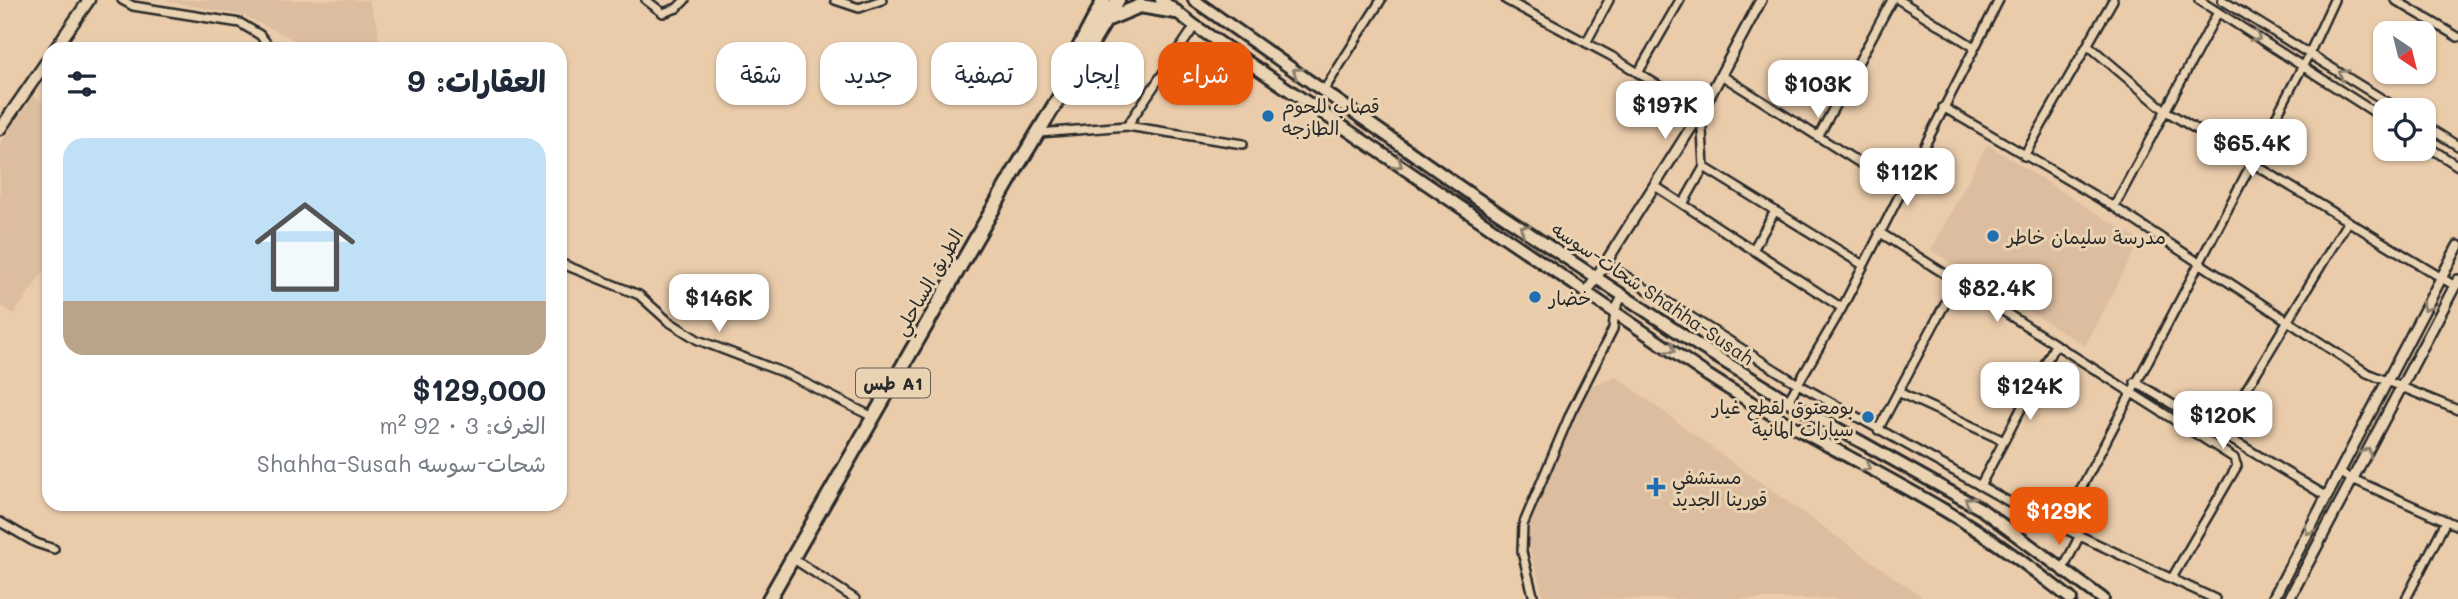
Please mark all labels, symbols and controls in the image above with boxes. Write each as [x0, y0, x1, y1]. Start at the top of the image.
north arrow [2373, 21, 2436, 84]
map controls [2373, 21, 2436, 161]
one-way arrow [2248, 29, 2261, 42]
chip: شقة [716, 42, 806, 105]
chip: جديد [820, 42, 917, 105]
chip: تصفية [931, 42, 1037, 105]
chip: إيجار [1051, 42, 1144, 105]
chip: شراء [1158, 42, 1253, 105]
text: العقارات: 9 [407, 60, 546, 100]
pin: $103K [1769, 60, 1867, 120]
icon: filters [63, 65, 101, 103]
one-way arrow [1292, 68, 1305, 80]
text: $103K [1784, 68, 1852, 98]
one-way arrow [2337, 69, 2350, 82]
pin: $197K [1616, 82, 1714, 141]
text: $197K [1632, 89, 1698, 119]
place label: قصاب للحوم الطازجه [1282, 93, 1380, 140]
button: locate [2373, 98, 2436, 161]
marker: قصاب للحوم الطازجه [1260, 108, 1276, 124]
pin: $65.4K [2195, 120, 2309, 179]
text: $65.4K [2213, 127, 2291, 157]
pin: $112K [1858, 148, 1956, 208]
one-way arrow [1391, 156, 1404, 169]
text: $112K [1876, 156, 1938, 186]
icon: home [242, 184, 368, 310]
street label: شحات-سوسه Shahha-Susah [1547, 216, 1759, 370]
street label: الطريق الساحلي [887, 224, 973, 342]
one-way arrow [1519, 224, 1532, 237]
place label: مدرسة سليمان خاطر [2005, 224, 2166, 249]
marker: مدرسة سليمان خاطر [1985, 228, 2001, 244]
pin: $82.4K [1940, 264, 2054, 324]
text: $82.4K [1958, 272, 2036, 302]
pin: $146K [670, 274, 768, 334]
text: $146K [685, 282, 753, 312]
place label: خضار [1547, 285, 1591, 310]
marker: خضار [1527, 289, 1543, 305]
one-way arrow [2421, 299, 2435, 312]
one-way arrow [1663, 341, 1676, 353]
pin: $124K [1981, 362, 2079, 422]
road number: طس A1 [856, 368, 930, 398]
text: $129,000 [412, 369, 546, 409]
text: $124K [1997, 370, 2063, 400]
pin: $120K [2174, 392, 2272, 451]
place label: بومعتوق لقطع غيار سيارات المانية [1710, 394, 1854, 441]
text: $120K [2189, 399, 2257, 429]
marker: بومعتوق لقطع غيار سيارات المانية [1860, 409, 1876, 425]
text: الغرف: 3 · 92 m² [379, 410, 546, 440]
one-way arrow [2359, 447, 2372, 459]
text: شحات-سوسه Shahha-Susah [257, 448, 546, 478]
one-way arrow [1858, 459, 1871, 472]
place label: مستشفي قورينا الجديد [1672, 464, 1767, 511]
marker: مستشفي قورينا الجديد [1646, 477, 1666, 497]
pin: $129K [2010, 488, 2108, 547]
text: $129K [2026, 495, 2092, 525]
one-way arrow [1963, 496, 1976, 509]
one-way arrow [2304, 522, 2317, 535]

